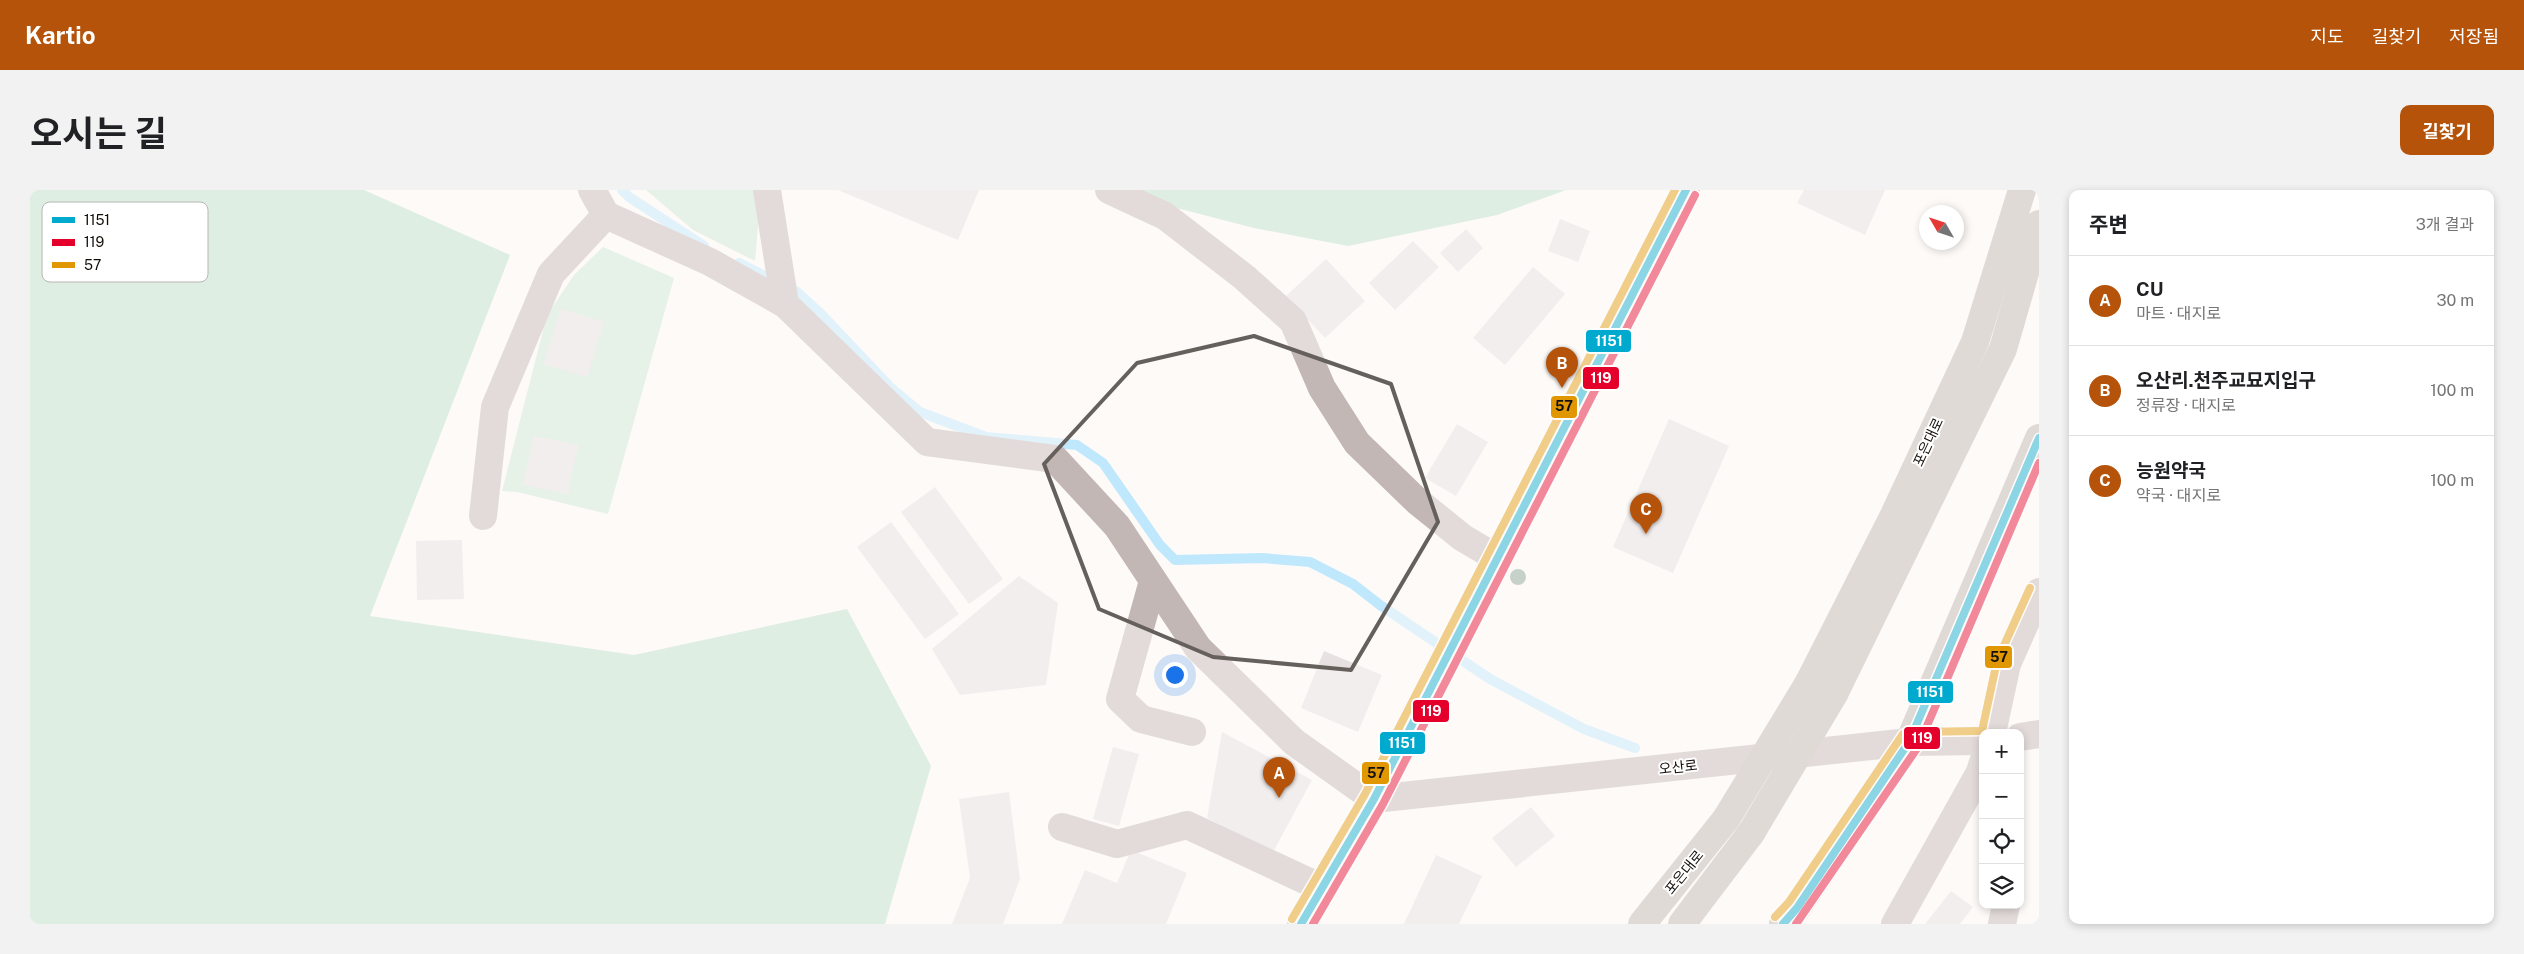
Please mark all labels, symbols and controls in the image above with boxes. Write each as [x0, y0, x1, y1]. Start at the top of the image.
text: Kartio [25, 21, 96, 49]
text: 지도 [2311, 26, 2344, 47]
text: 길찾기 [2372, 26, 2421, 47]
text: 저장됨 [2449, 26, 2499, 47]
button: 길찾기 [2400, 105, 2494, 155]
text: 오시는 길 [30, 113, 167, 154]
legend [42, 202, 208, 282]
north arrow [1919, 205, 1964, 250]
text: 1151 [84, 212, 110, 228]
text: 주변 [2089, 212, 2128, 237]
text: 3개 결과 [2416, 215, 2474, 234]
text: 119 [84, 234, 104, 250]
text: 57 [84, 257, 101, 273]
text: CU [2136, 278, 2163, 300]
text: A [2099, 291, 2111, 310]
text: 30 m [2437, 291, 2474, 310]
text: 마트 · 대지로 [2136, 304, 2221, 323]
line badge: 1151 [1585, 329, 1632, 353]
text: 1151 [1595, 333, 1623, 349]
pin: B [1546, 347, 1578, 388]
line badge: 119 [1582, 366, 1620, 390]
text: 오산리.천주교묘지입구 [2136, 369, 2316, 391]
text: 119 [1590, 370, 1612, 386]
text: B [2100, 381, 2110, 400]
text: 100 m [2430, 381, 2474, 400]
line badge: 57 [1550, 395, 1578, 419]
text: 정류장 · 대지로 [2136, 396, 2236, 415]
text: 57 [1555, 398, 1573, 414]
street label: 포은대로 [1910, 415, 1946, 469]
text: 능원약국 [2136, 459, 2206, 481]
text: C [2099, 471, 2111, 490]
text: 100 m [2430, 471, 2474, 490]
text: 약국 · 대지로 [2136, 486, 2221, 505]
pin: C [1630, 493, 1662, 534]
line badge: 57 [1984, 645, 2013, 669]
text: 57 [1990, 649, 2008, 665]
your location [1162, 662, 1188, 688]
line badge: 1151 [1907, 680, 1954, 704]
text: 1151 [1916, 684, 1944, 700]
line badge: 119 [1412, 699, 1450, 723]
text: 119 [1420, 703, 1442, 719]
line badge: 119 [1903, 726, 1941, 750]
map controls [1979, 729, 2024, 909]
button: + [1979, 729, 2024, 774]
text: 119 [1911, 730, 1933, 746]
line badge: 1151 [1379, 731, 1426, 755]
text: 1151 [1388, 735, 1416, 751]
pin: A [1263, 757, 1295, 798]
street label: 오산로 [1658, 757, 1698, 777]
line badge: 57 [1361, 761, 1390, 785]
text: 57 [1367, 765, 1385, 781]
button: − [1979, 774, 2024, 819]
button: locate [1979, 819, 2024, 864]
street label: 포은대로 [1662, 847, 1707, 897]
button: layers [1979, 864, 2024, 909]

